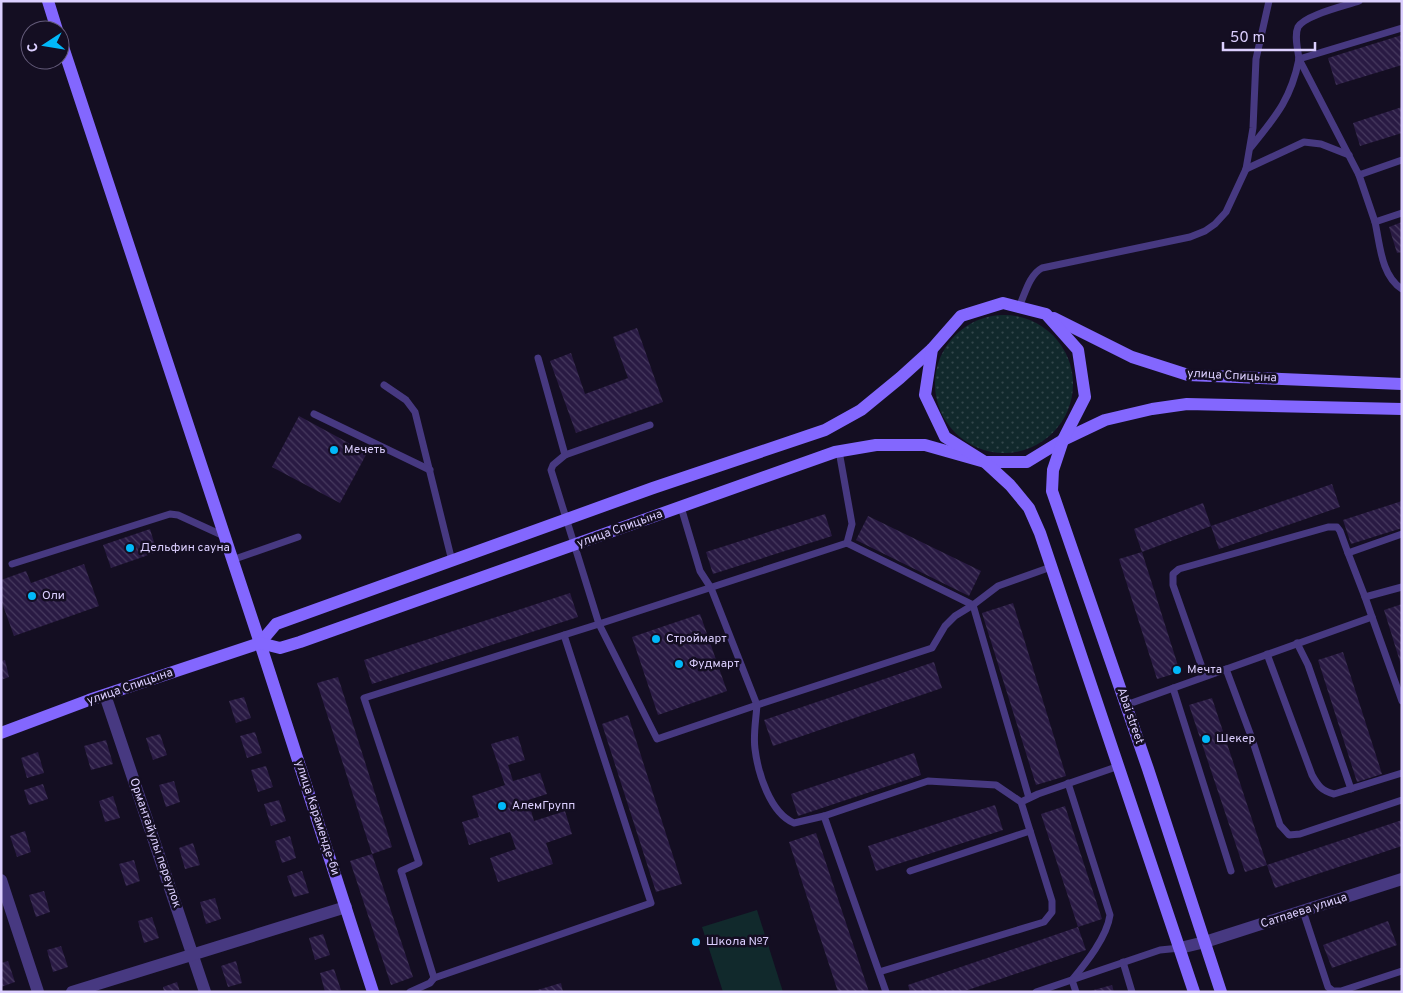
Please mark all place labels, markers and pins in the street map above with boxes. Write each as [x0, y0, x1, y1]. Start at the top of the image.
place label: Мечеть [344, 442, 386, 458]
marker: Мечеть [328, 444, 340, 456]
place label: Дельфин сауна [140, 540, 230, 556]
marker: Дельфин сауна [124, 542, 136, 554]
place label: Оли [42, 588, 65, 604]
marker: Оли [26, 590, 38, 602]
place label: Строймарт [666, 631, 727, 647]
marker: Строймарт [650, 633, 662, 645]
place label: Фудмарт [689, 656, 740, 672]
marker: Фудмарт [673, 658, 685, 670]
place label: Мечта [1187, 662, 1222, 678]
marker: Мечта [1171, 664, 1183, 676]
place label: Шекер [1216, 731, 1255, 747]
marker: Шекер [1200, 733, 1212, 745]
place label: АлемГрупп [512, 798, 575, 814]
marker: АлемГрупп [496, 800, 508, 812]
place label: Школа №7 [706, 934, 769, 950]
marker: Школа №7 [690, 936, 702, 948]

